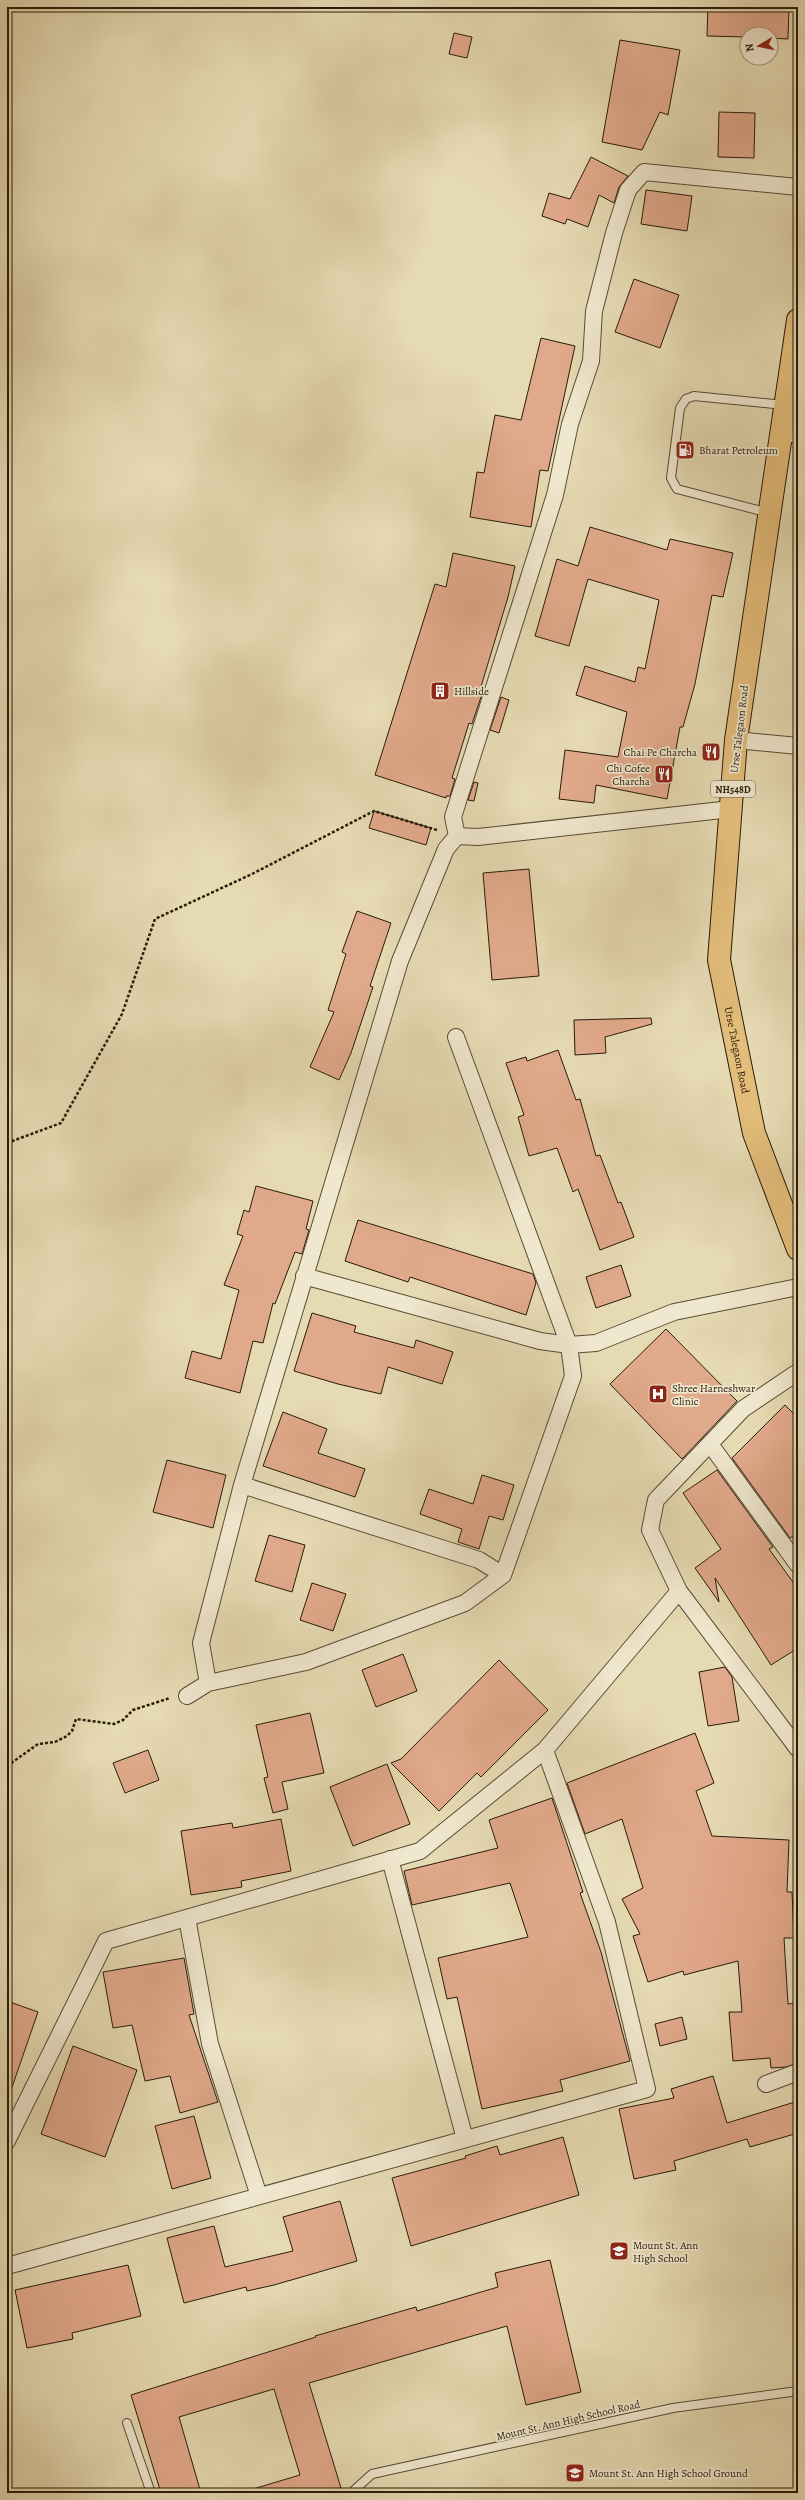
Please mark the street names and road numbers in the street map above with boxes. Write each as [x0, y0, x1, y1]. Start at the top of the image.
street label: Urse Talegaon Road [727, 684, 752, 774]
road number: NH548D [711, 781, 755, 797]
street label: Urse Talegaon Road [721, 1005, 753, 1095]
street label: Mount St. Ann High School Road [495, 2397, 642, 2444]

